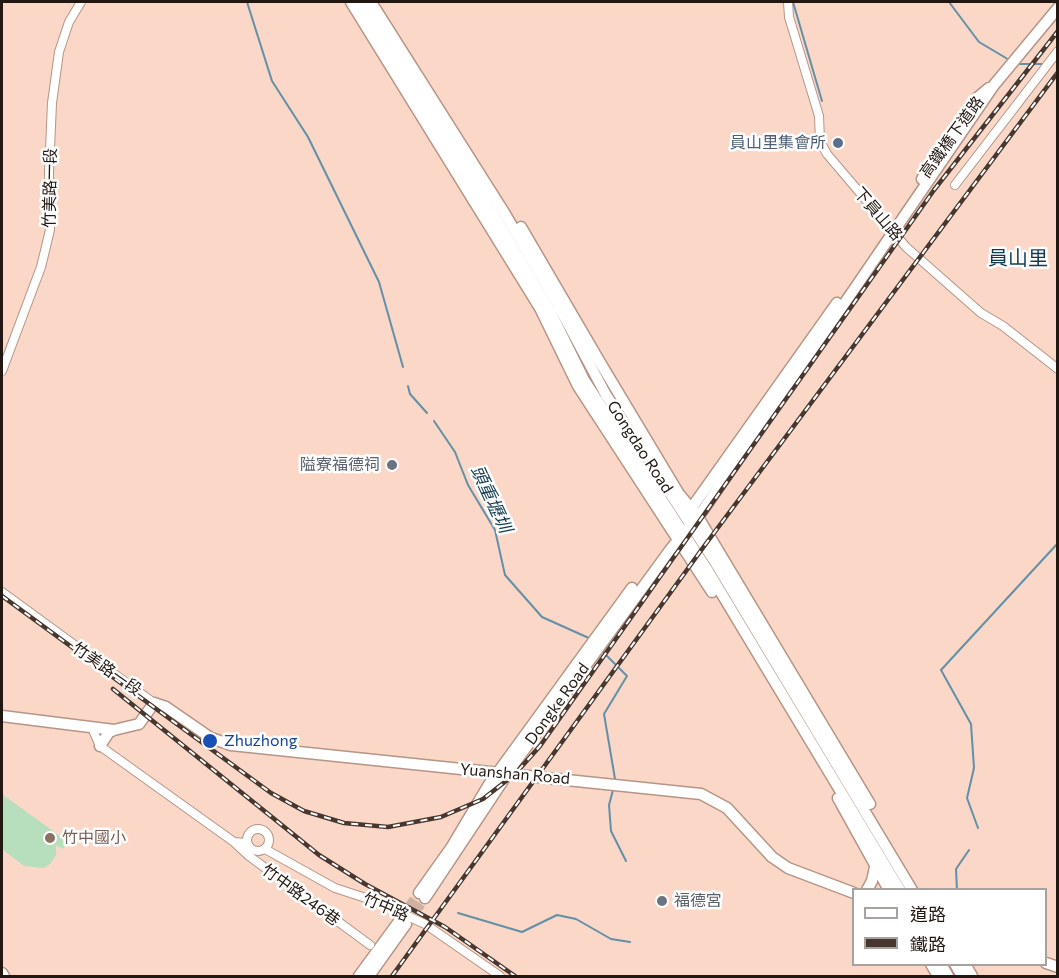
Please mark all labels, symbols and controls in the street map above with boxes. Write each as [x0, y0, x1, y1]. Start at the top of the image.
street label: 高鐵橋下道路 [916, 93, 988, 181]
place label: 員山里集會所 [730, 133, 826, 153]
marker: 員山里集會所 [831, 136, 845, 150]
street label: 竹美路一段 [40, 148, 60, 228]
street label: 下員山路 [850, 184, 906, 244]
district label: 員山里 [988, 246, 1048, 270]
street label: Gongdao Road [603, 397, 677, 497]
place label: 隘寮福德祠 [300, 455, 380, 475]
marker: 隘寮福德祠 [385, 458, 399, 472]
water label: 頭重壢圳 [466, 462, 516, 536]
street label: 竹美路一段 [69, 638, 145, 700]
street label: Dongke Road [521, 659, 593, 749]
place label: Zhuzhong [224, 731, 297, 751]
marker: Zhuzhong [201, 732, 219, 750]
street label: Yuanshan Road [459, 760, 571, 788]
place label: 竹中國小 [62, 828, 126, 848]
marker: 竹中國小 [43, 831, 57, 845]
street label: 竹中路246巷 [258, 860, 344, 930]
legend [852, 888, 1047, 966]
street label: 竹中路 [360, 889, 412, 925]
place label: 福德宮 [674, 891, 722, 911]
marker: 福德宮 [655, 894, 669, 908]
text: 道路 [910, 903, 946, 925]
text: 鐵路 [910, 933, 946, 955]

